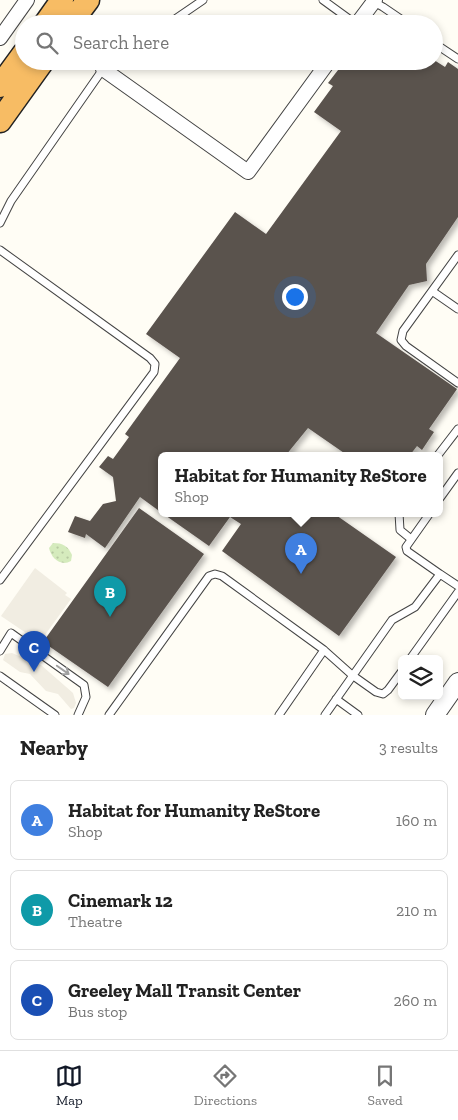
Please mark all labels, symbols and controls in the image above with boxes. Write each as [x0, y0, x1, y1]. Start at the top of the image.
search box [15, 15, 443, 70]
icon: search [33, 29, 61, 57]
text: Search here [73, 31, 169, 54]
your location [282, 284, 308, 310]
popup [158, 452, 443, 517]
text: Habitat for Humanity ReStore [174, 464, 427, 487]
text: Shop [174, 487, 209, 506]
pin: A [285, 533, 317, 574]
pin: B [94, 576, 126, 617]
pin: C [18, 631, 50, 672]
map controls [398, 655, 443, 700]
button: layers [398, 655, 443, 700]
one-way arrow [55, 665, 69, 675]
text: Nearby [20, 735, 88, 760]
text: 3 results [379, 738, 438, 757]
text: Habitat for Humanity ReStore [68, 799, 320, 822]
text: A [32, 811, 43, 830]
text: 160 m [396, 811, 437, 830]
text: Shop [68, 822, 103, 841]
text: Cinemark 12 [68, 889, 173, 912]
text: B [32, 901, 42, 920]
text: 210 m [396, 901, 437, 920]
text: Theatre [68, 912, 122, 931]
text: Greeley Mall Transit Center [68, 979, 301, 1002]
text: C [32, 991, 42, 1010]
text: 260 m [394, 991, 437, 1010]
text: Bus stop [68, 1002, 127, 1021]
tab: Map [55, 1062, 83, 1109]
tab: Directions [194, 1062, 257, 1109]
tab: Saved [368, 1062, 403, 1109]

